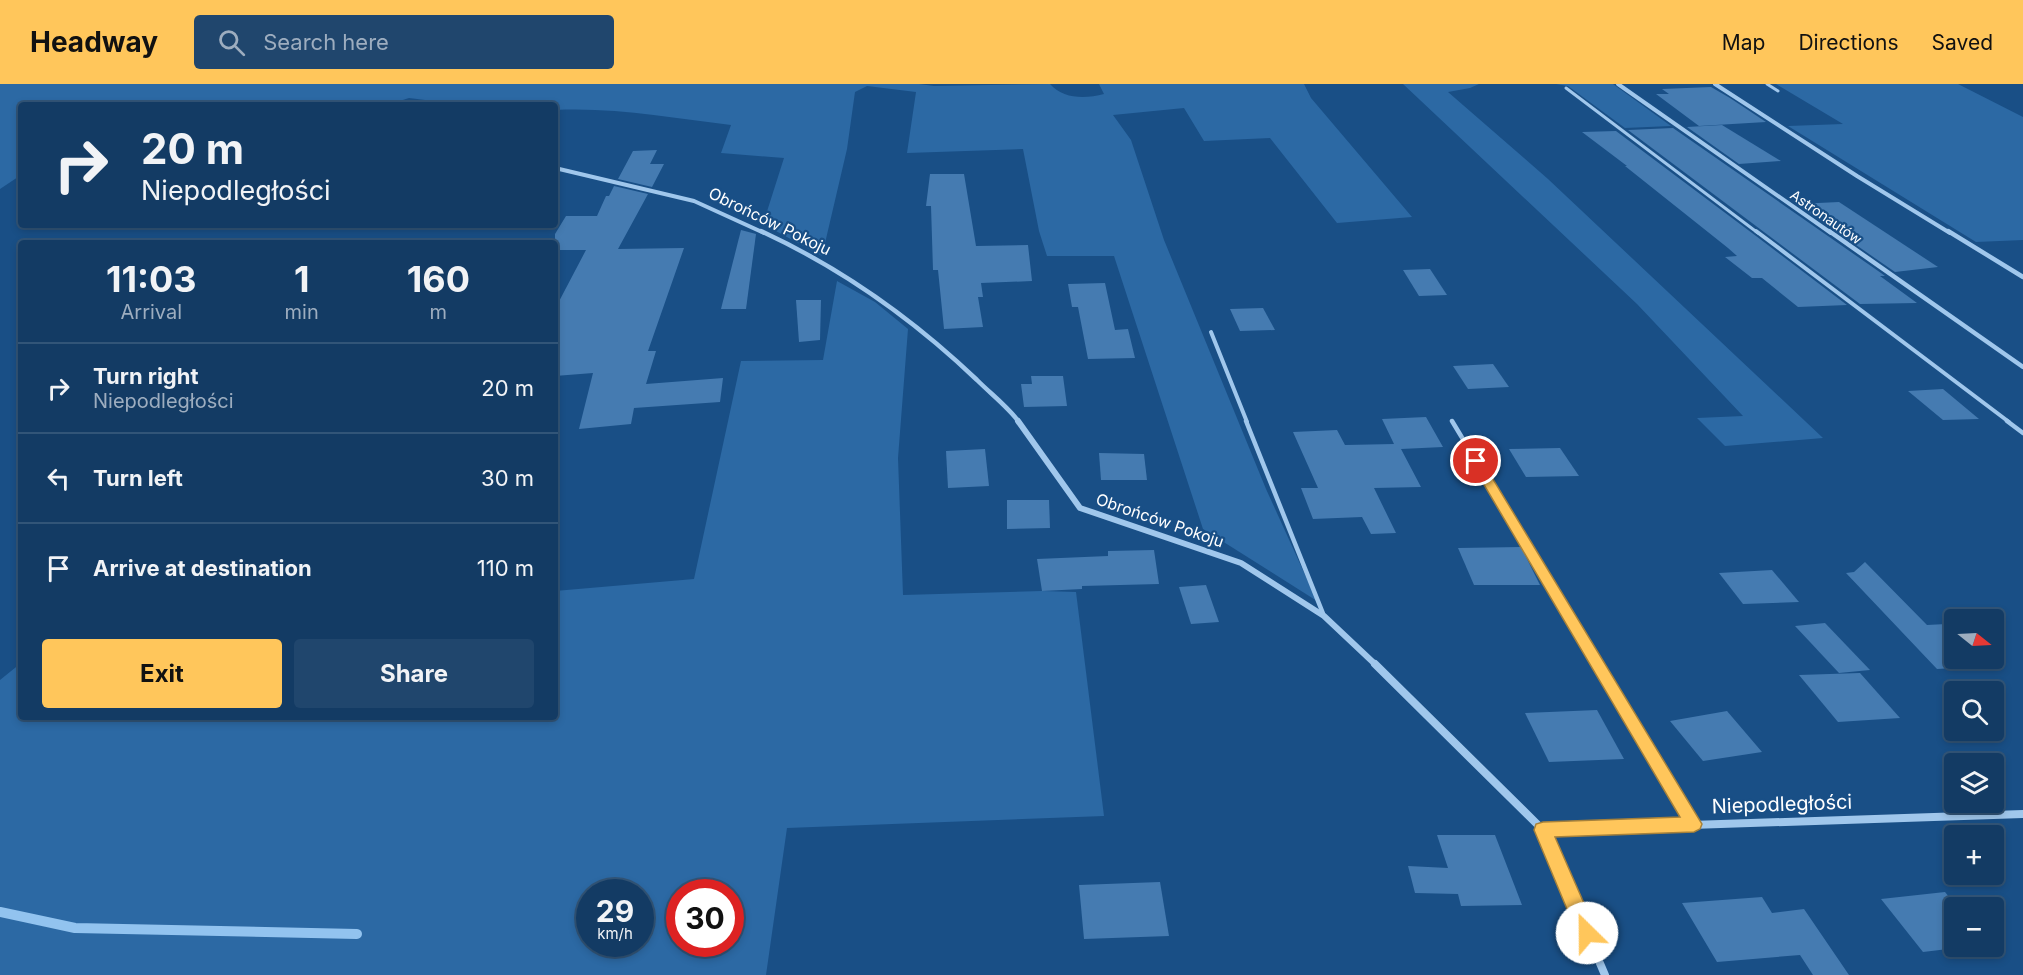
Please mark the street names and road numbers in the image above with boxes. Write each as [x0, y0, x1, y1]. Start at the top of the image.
street label: Obrońców Pokoju [705, 183, 835, 259]
street label: Astronautów [1787, 186, 1865, 248]
street label: Obrońców Pokoju [1093, 489, 1227, 551]
street label: Niepodległości [1711, 790, 1853, 818]

